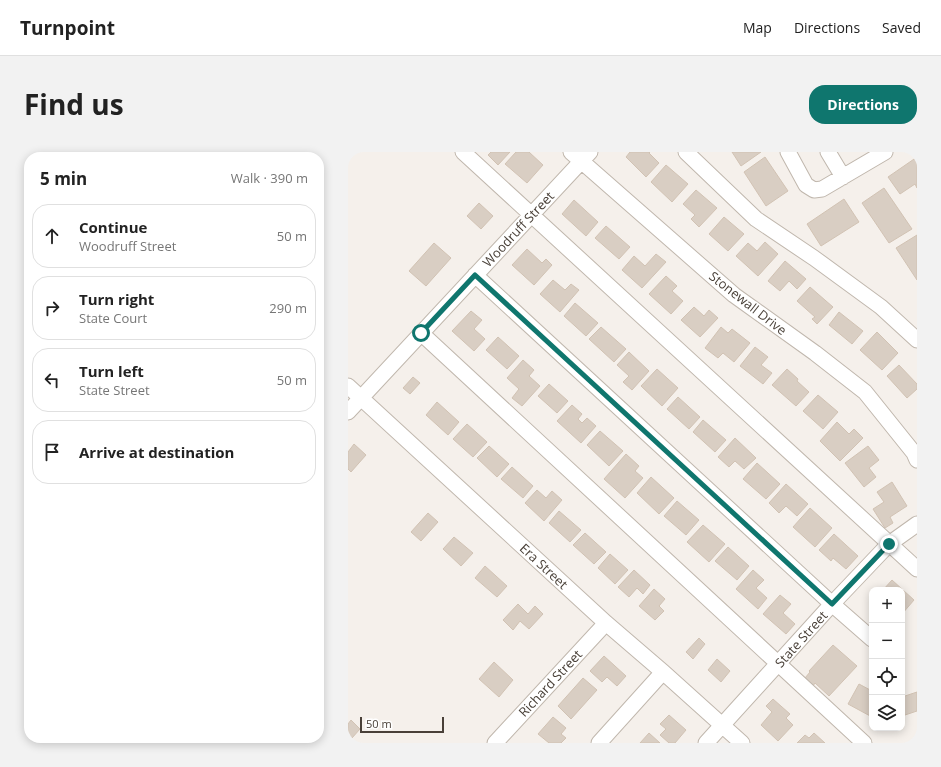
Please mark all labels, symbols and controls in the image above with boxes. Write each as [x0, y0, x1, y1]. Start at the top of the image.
text: Turnpoint [20, 15, 115, 41]
text: Map [743, 18, 772, 37]
text: Directions [794, 18, 860, 37]
text: Saved [882, 18, 921, 37]
text: Find us [24, 85, 124, 123]
button: Directions [809, 85, 917, 124]
text: 5 min [40, 167, 87, 190]
text: Walk · 390 m [231, 169, 308, 187]
street label: Woodruff Street [478, 187, 558, 271]
text: Continue [79, 217, 147, 237]
icon: ahead [41, 225, 63, 247]
text: 50 m [277, 227, 307, 245]
text: Woodruff Street [79, 237, 176, 255]
street label: Stonewall Drive [705, 267, 791, 339]
text: Turn right [79, 289, 154, 309]
icon: right [41, 297, 63, 319]
text: 290 m [269, 299, 307, 317]
text: State Court [79, 309, 147, 327]
route start [412, 324, 430, 342]
text: Turn left [79, 361, 144, 381]
icon: left [41, 369, 63, 391]
text: 50 m [277, 371, 307, 389]
text: State Street [79, 381, 150, 399]
icon: arrive [41, 441, 63, 463]
text: Arrive at destination [79, 442, 234, 462]
route end [880, 535, 898, 553]
street label: Era Street [516, 539, 572, 593]
map controls [869, 587, 905, 731]
button: + [869, 587, 905, 623]
street label: State Street [771, 606, 832, 671]
button: − [869, 623, 905, 659]
street label: Richard Street [514, 645, 586, 720]
button: locate [869, 659, 905, 695]
button: layers [869, 695, 905, 731]
scale bar [360, 715, 444, 734]
text: 50 m [366, 716, 392, 731]

